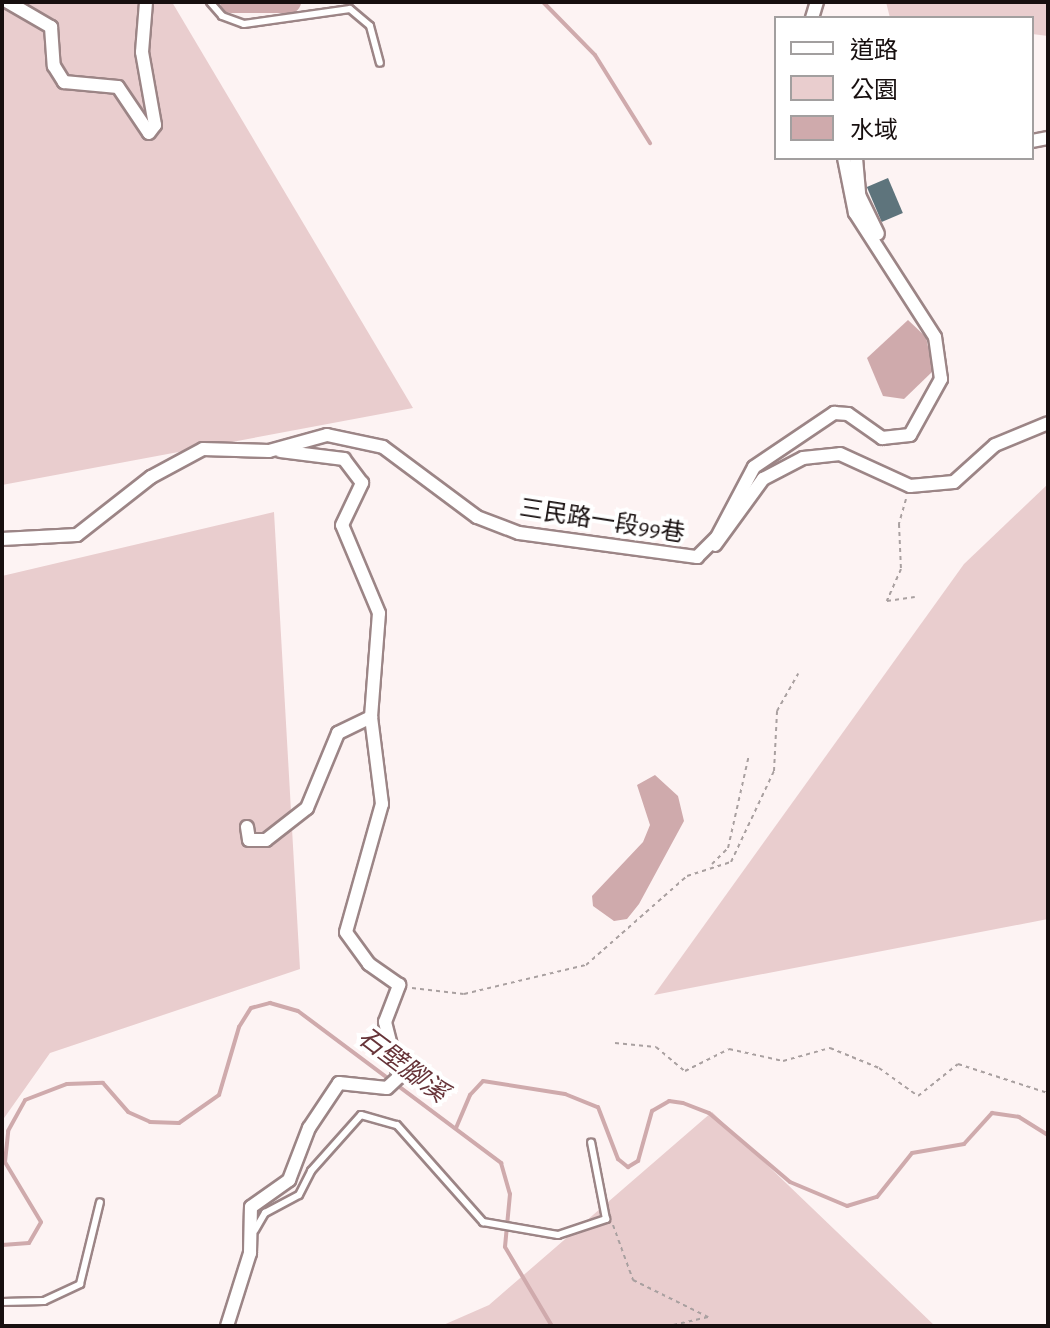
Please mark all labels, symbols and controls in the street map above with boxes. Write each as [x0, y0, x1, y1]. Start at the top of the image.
legend [774, 16, 1034, 160]
text: 道路 [850, 39, 898, 63]
text: 公園 [850, 79, 898, 103]
text: 水域 [850, 119, 898, 143]
street label: 三民路一段99巷 [517, 495, 687, 549]
water label: 石壁腳溪 [351, 1022, 453, 1110]

